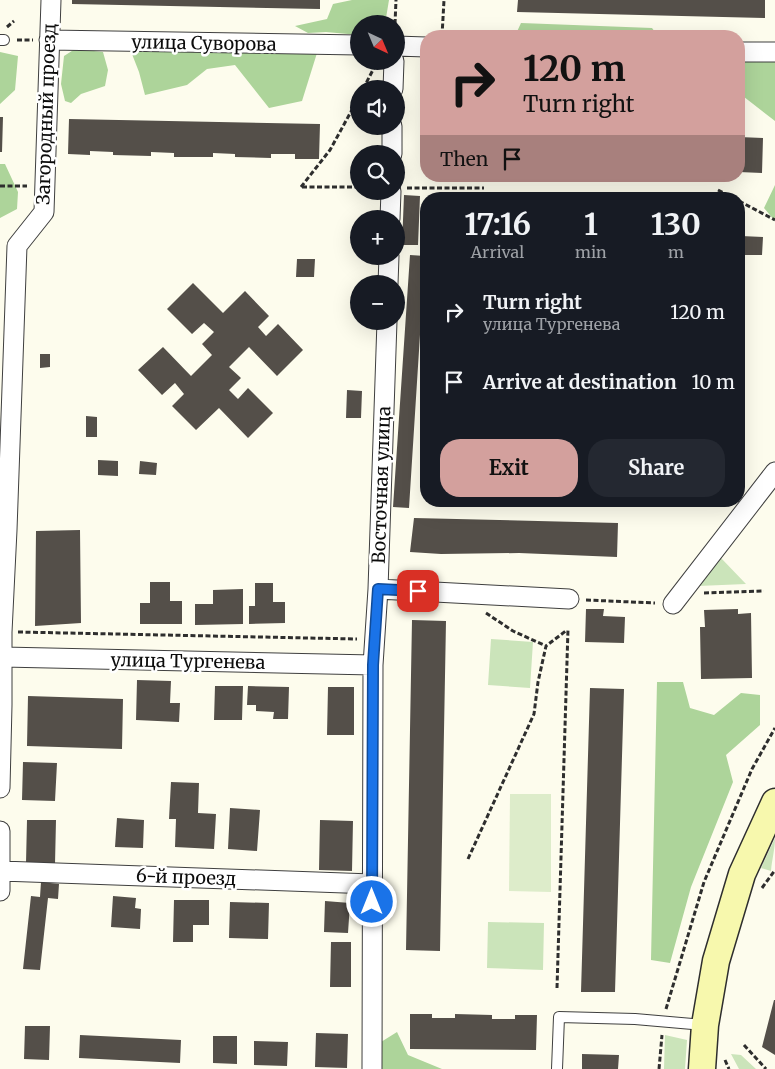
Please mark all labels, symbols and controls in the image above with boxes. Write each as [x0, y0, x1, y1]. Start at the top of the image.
north arrow [350, 15, 405, 70]
map controls [350, 15, 405, 330]
street label: Загородный проезд [31, 23, 61, 205]
street label: улица Суворова [131, 30, 277, 56]
text: 120 m [523, 47, 626, 91]
icon: right [440, 50, 505, 115]
button: sound [350, 80, 405, 135]
text: Turn right [523, 90, 634, 118]
button: search [350, 145, 405, 200]
icon: arrive [498, 145, 526, 173]
text: Then [440, 147, 488, 171]
text: 17:16 [464, 205, 531, 243]
text: 1 [584, 205, 598, 243]
text: 130 [651, 205, 701, 243]
button: + [350, 210, 405, 265]
text: Arrival [471, 242, 524, 262]
text: min [575, 242, 607, 262]
text: m [668, 242, 684, 262]
button: − [350, 275, 405, 330]
text: Turn right [483, 290, 582, 314]
icon: right [440, 298, 468, 326]
text: 120 m [670, 300, 725, 324]
text: улица Тургенева [483, 314, 620, 334]
icon: arrive [440, 368, 468, 396]
text: Arrive at destination [483, 370, 677, 394]
text: 10 m [692, 370, 735, 394]
street label: Восточная улица [367, 405, 395, 564]
button: Exit [440, 439, 578, 497]
button: Share [588, 439, 725, 497]
pin [397, 570, 439, 612]
icon: arrive [404, 577, 432, 605]
street label: улица Тургенева [111, 648, 266, 674]
street label: 6-й проезд [135, 864, 237, 890]
position arrow [345, 875, 397, 927]

